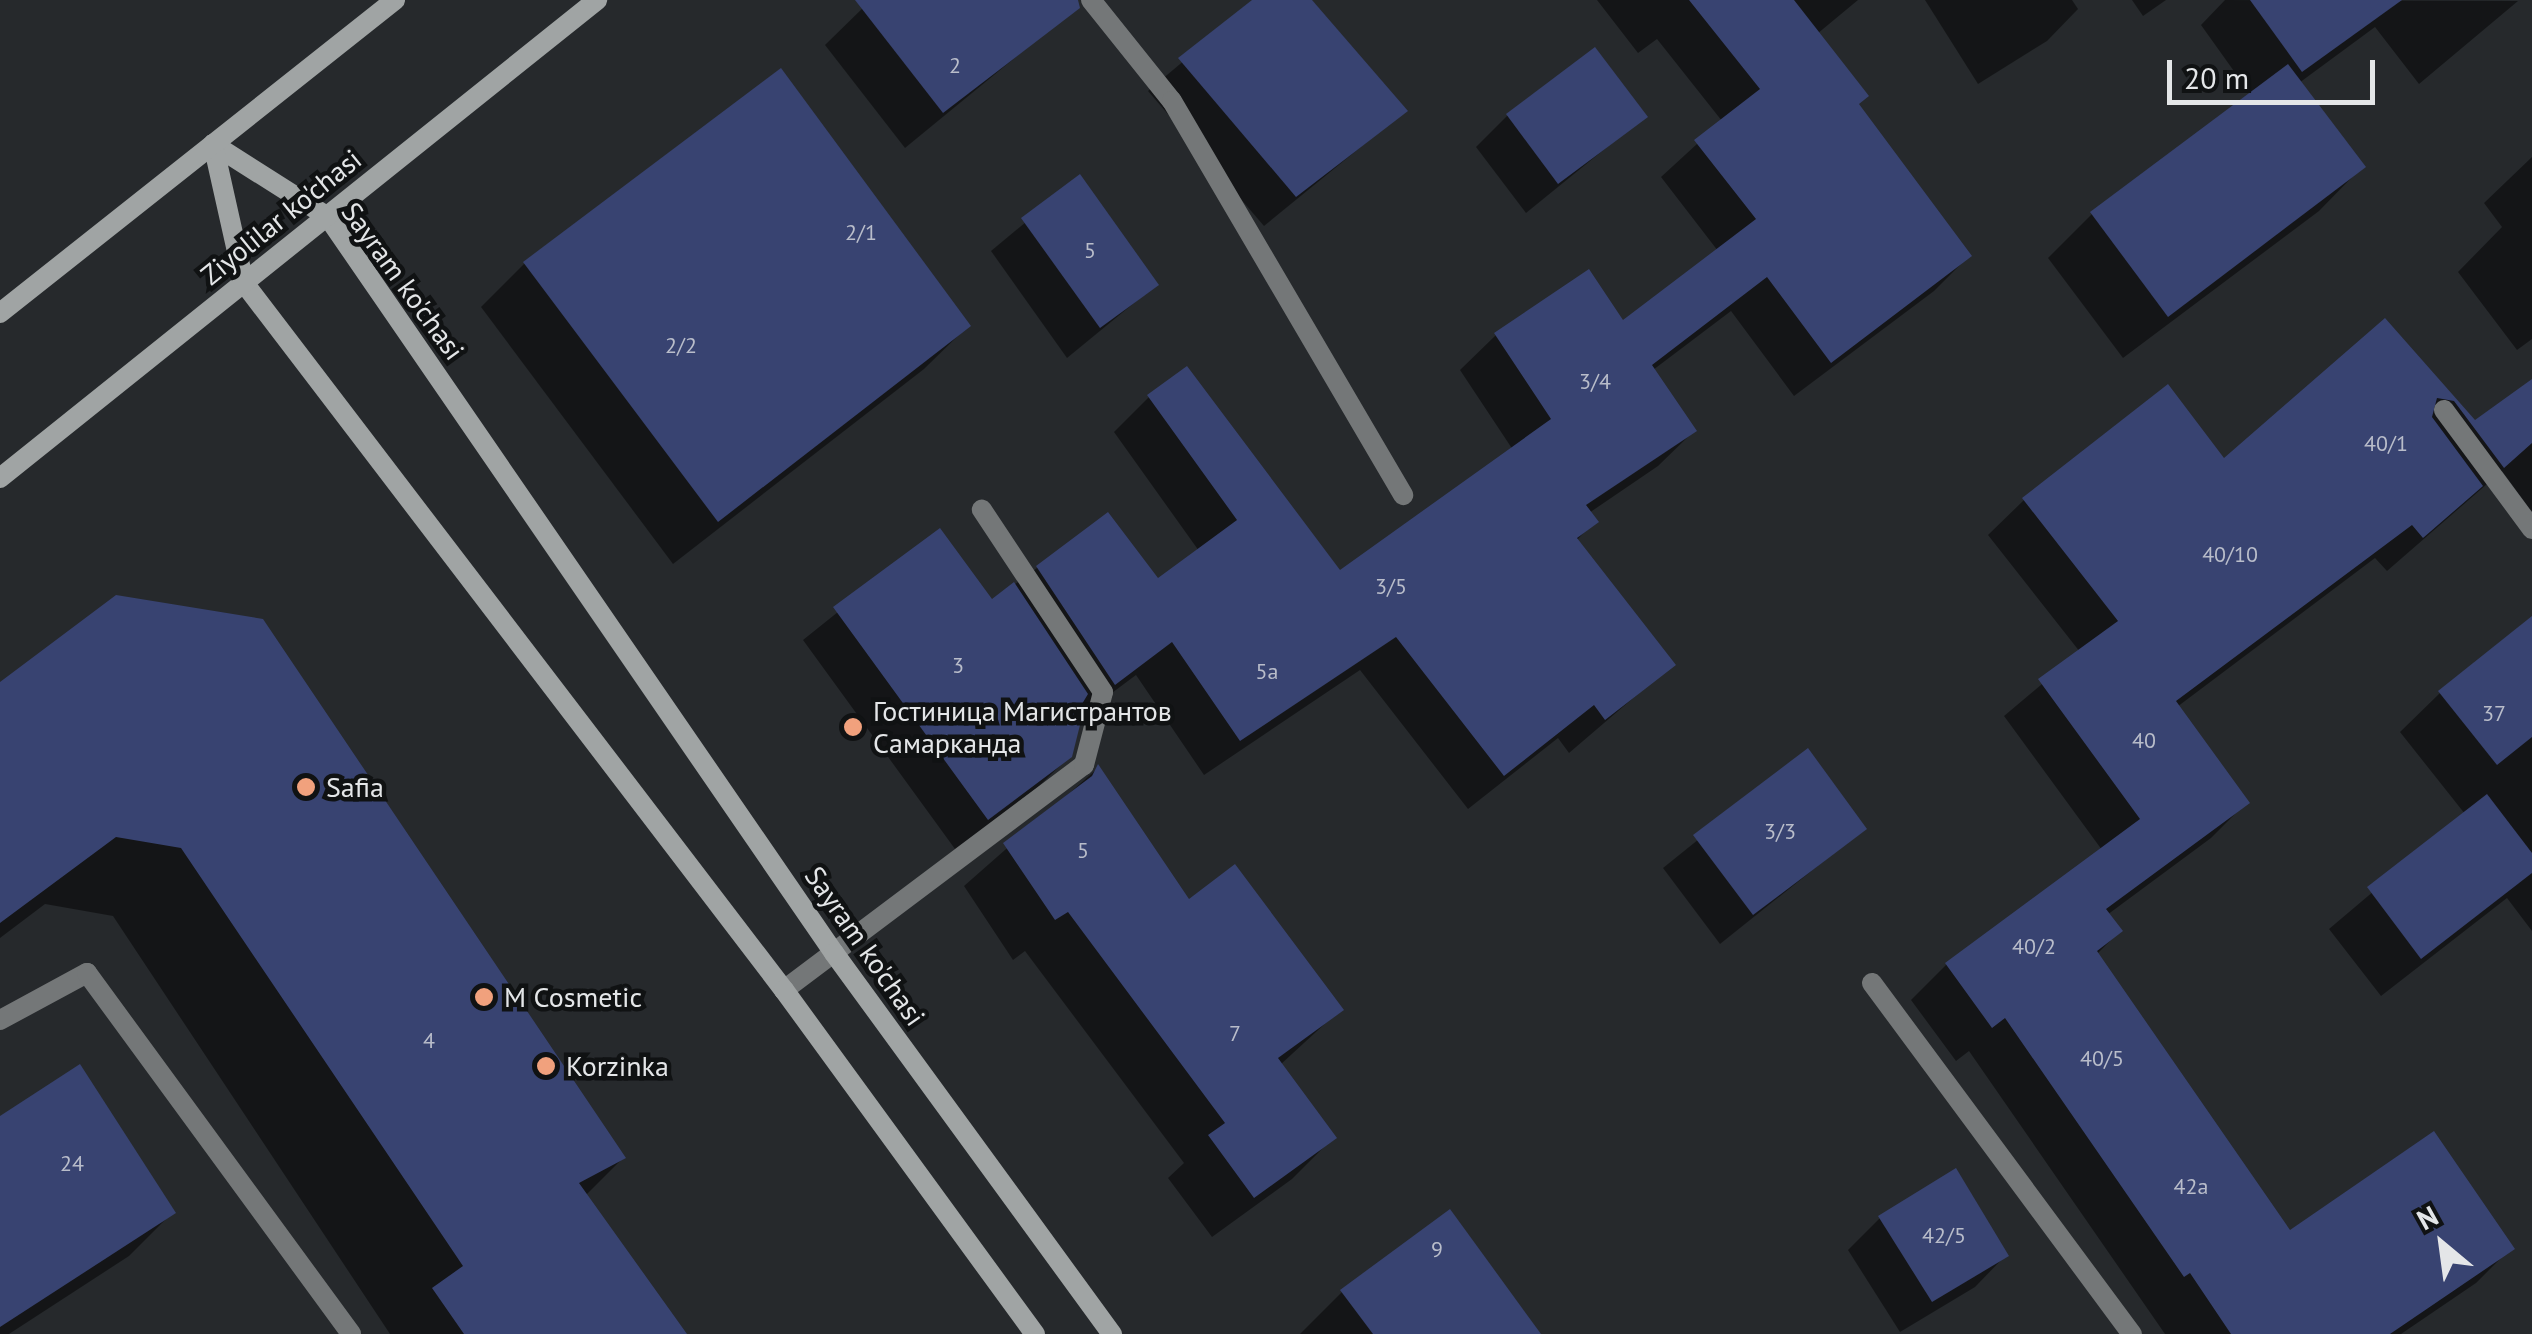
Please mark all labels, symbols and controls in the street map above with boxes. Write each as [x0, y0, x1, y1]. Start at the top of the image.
scale bar [2172, 40, 2380, 102]
house number: 2 [949, 53, 961, 79]
text: 20 m [2184, 58, 2249, 97]
street label: Ziyolilar ko'chasi [194, 142, 368, 292]
street label: Sayram ko'chasi [335, 196, 471, 366]
house number: 2/1 [845, 220, 877, 246]
house number: 5 [1084, 238, 1096, 264]
house number: 2/2 [665, 333, 697, 359]
house number: 3/4 [1579, 369, 1611, 395]
house number: 40/1 [2364, 431, 2408, 457]
house number: 40/10 [2202, 542, 2258, 568]
house number: 3/5 [1375, 574, 1407, 600]
house number: 3 [952, 653, 964, 679]
house number: 5a [1256, 659, 1278, 685]
place label: Гостиница Магистрантов Самарканда [873, 694, 1172, 760]
house number: 37 [2482, 701, 2506, 727]
marker: Гостиница Магистрантов Самарканда [842, 716, 864, 738]
house number: 40 [2132, 728, 2156, 754]
place label: Safia [326, 770, 384, 804]
marker: Safia [295, 776, 317, 798]
house number: 3/3 [1764, 819, 1796, 845]
house number: 5 [1077, 838, 1089, 864]
street label: Sayram ko'chasi [798, 860, 932, 1032]
house number: 40/2 [2012, 934, 2056, 960]
place label: M Cosmetic [504, 980, 642, 1014]
marker: M Cosmetic [473, 986, 495, 1008]
house number: 7 [1229, 1021, 1241, 1047]
house number: 4 [423, 1028, 435, 1054]
house number: 40/5 [2080, 1046, 2124, 1072]
place label: Korzinka [566, 1049, 669, 1083]
marker: Korzinka [535, 1055, 557, 1077]
house number: 24 [60, 1151, 84, 1177]
house number: 42a [2174, 1174, 2208, 1200]
north arrow [2392, 1194, 2492, 1294]
text: N [2410, 1197, 2444, 1238]
house number: 42/5 [1922, 1223, 1966, 1249]
house number: 9 [1431, 1237, 1443, 1263]

